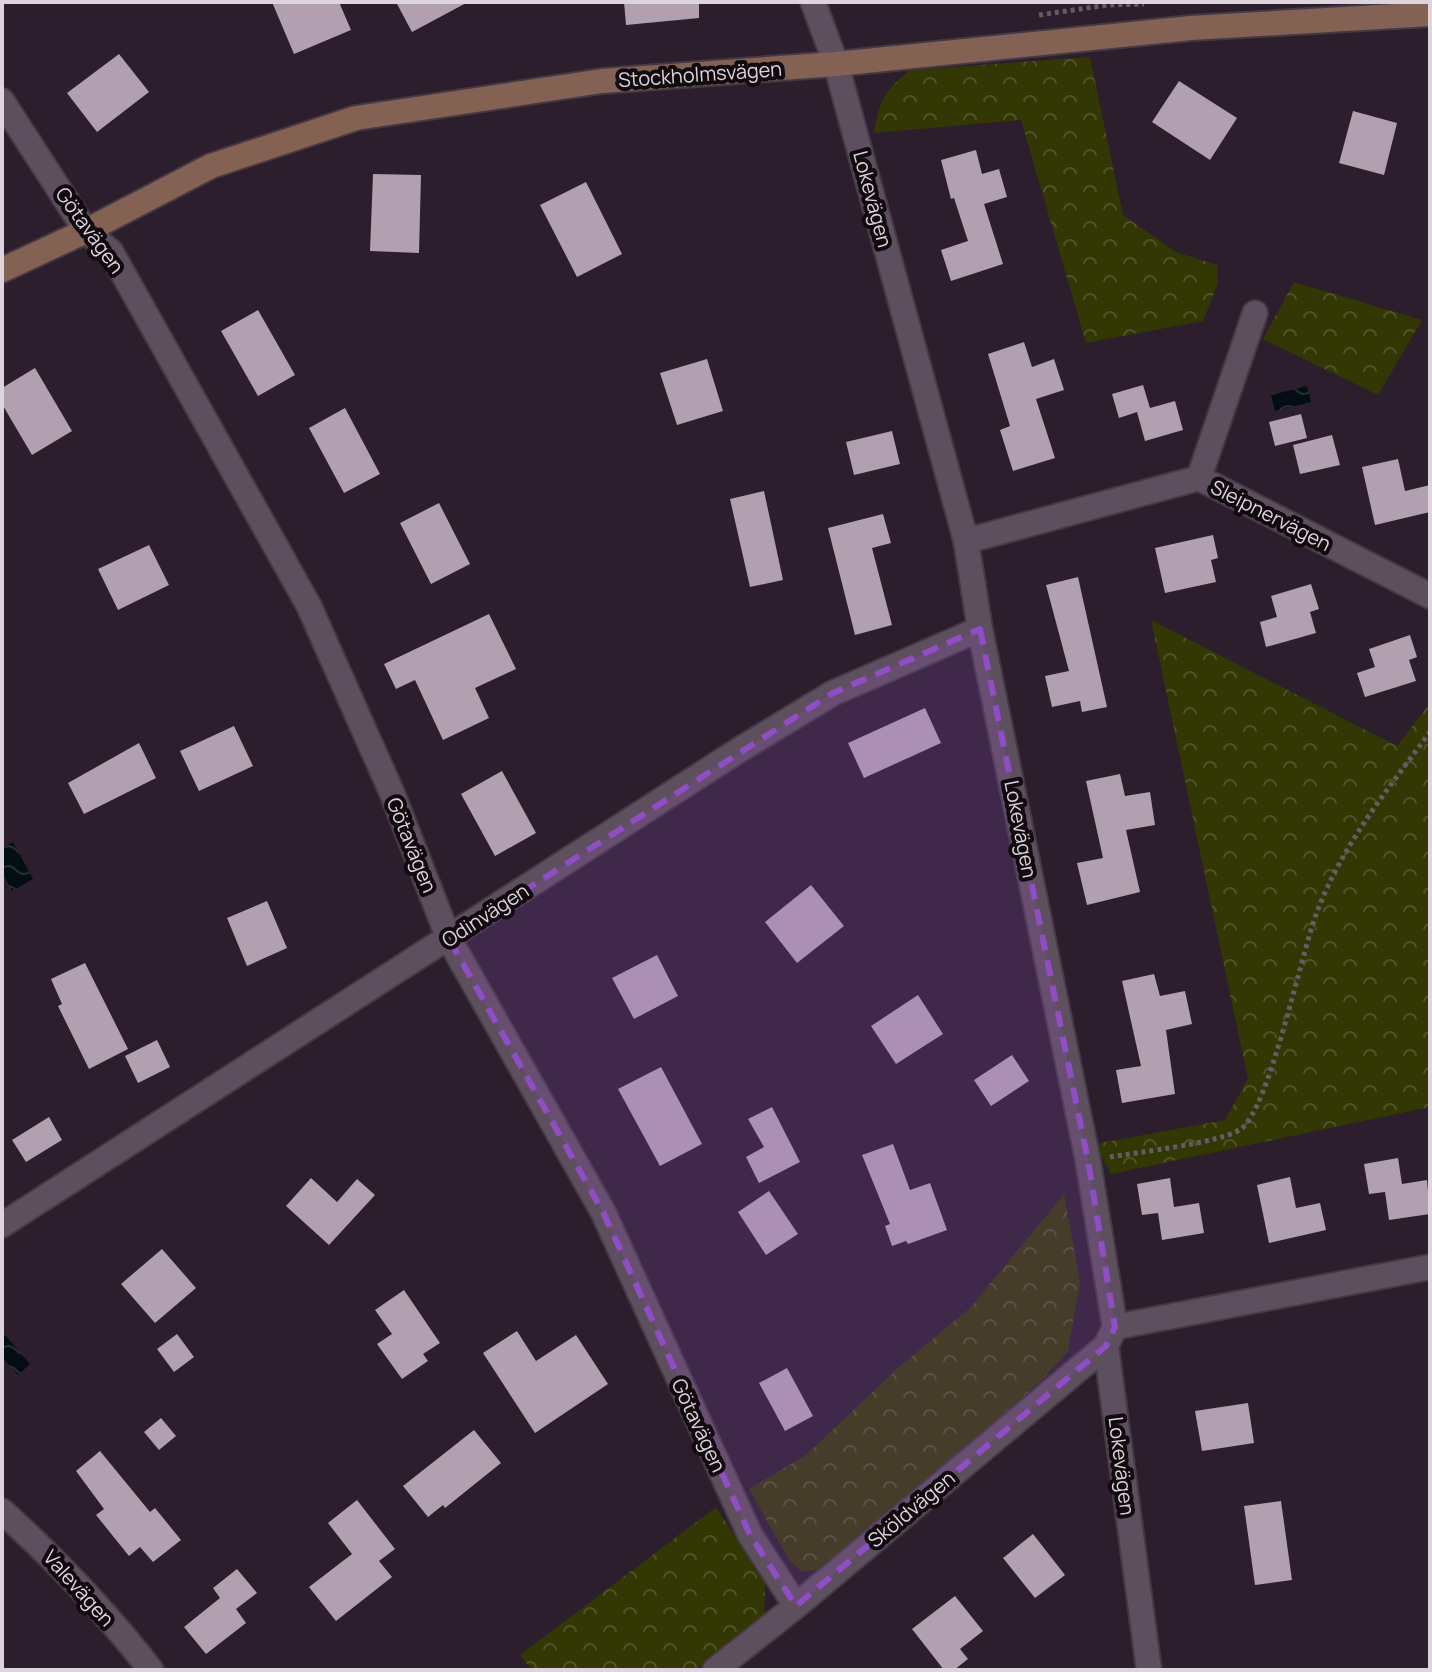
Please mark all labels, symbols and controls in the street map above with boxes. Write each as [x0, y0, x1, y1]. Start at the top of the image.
street label: Stockholmsvägen [617, 55, 783, 93]
street label: Lokevägen [847, 148, 899, 250]
street label: Götavägen [50, 181, 130, 279]
street label: Sleipnervägen [1206, 473, 1336, 557]
street label: Lokevägen [998, 778, 1044, 880]
street label: Götavägen [381, 793, 443, 897]
street label: Odinvägen [436, 877, 534, 953]
street label: Götavägen [666, 1374, 732, 1476]
street label: Lokevägen [1103, 1415, 1141, 1517]
street label: Sköldvägen [862, 1465, 960, 1553]
street label: Valevägen [38, 1544, 120, 1632]

